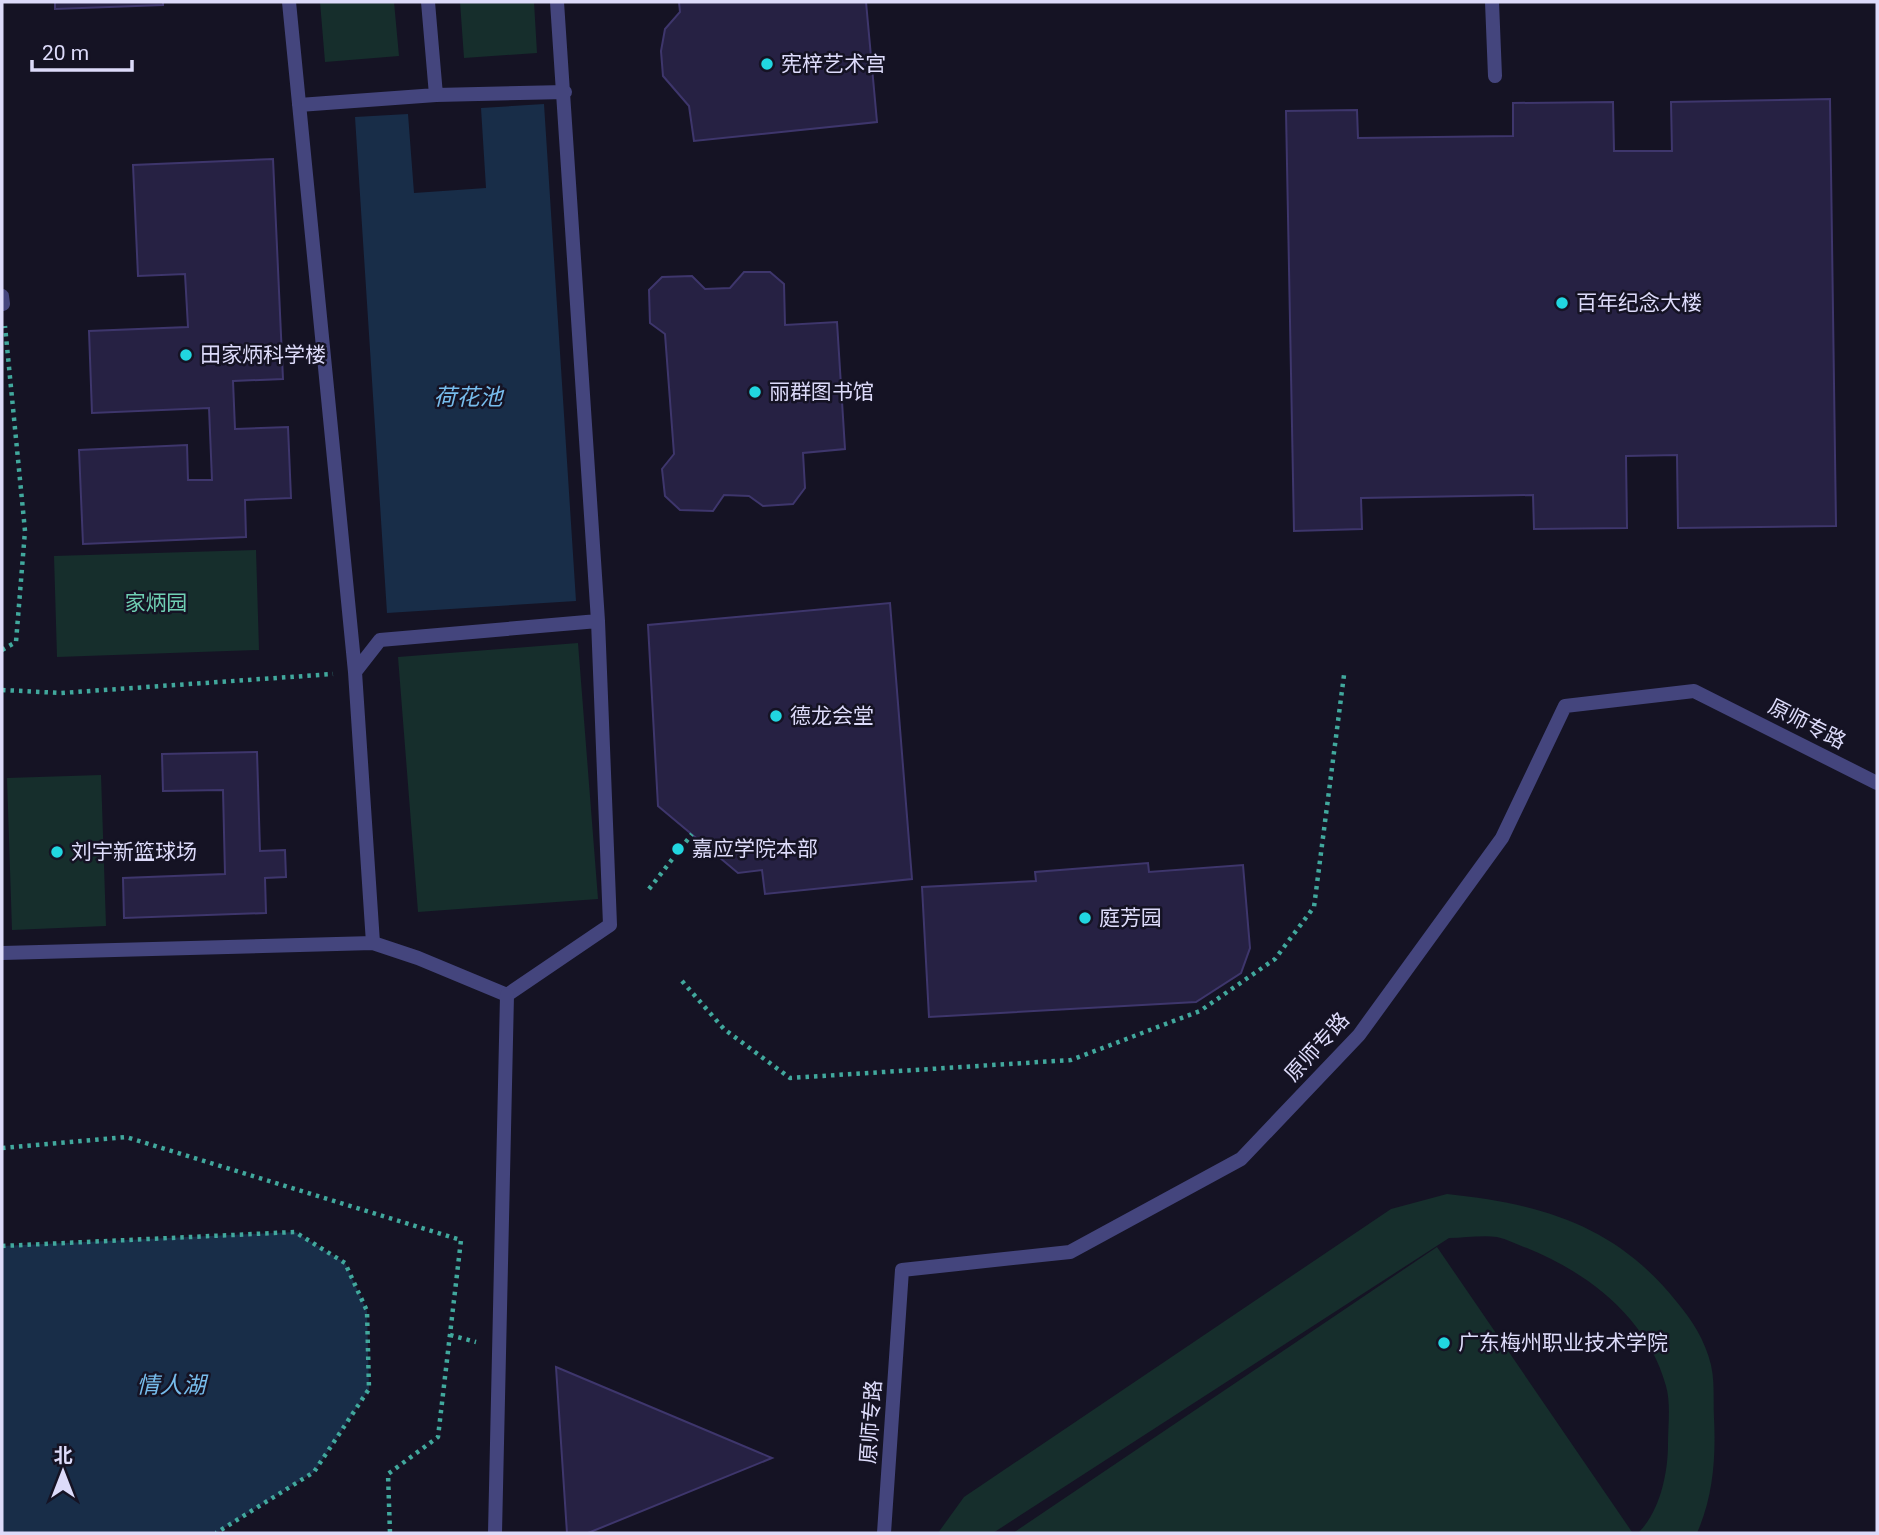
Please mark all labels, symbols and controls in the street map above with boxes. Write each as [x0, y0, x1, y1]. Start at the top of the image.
scale bar [32, 28, 131, 72]
text: 20 m [42, 41, 89, 65]
place label: 宪梓艺术宫 [781, 52, 886, 76]
marker: 宪梓艺术宫 [759, 56, 775, 72]
place label: 百年纪念大楼 [1576, 291, 1702, 315]
marker: 百年纪念大楼 [1554, 295, 1570, 311]
place label: 田家炳科学楼 [200, 343, 326, 367]
marker: 田家炳科学楼 [178, 347, 194, 363]
place label: 丽群图书馆 [769, 380, 874, 404]
water label: 荷花池 [434, 384, 505, 411]
marker: 丽群图书馆 [747, 384, 763, 400]
park label: 家炳园 [125, 591, 188, 615]
street label: 原师专路 [1764, 694, 1850, 754]
place label: 德龙会堂 [790, 704, 874, 728]
marker: 德龙会堂 [768, 708, 784, 724]
place label: 嘉应学院本部 [692, 837, 818, 861]
place label: 刘宇新篮球场 [71, 840, 197, 864]
marker: 嘉应学院本部 [670, 841, 686, 857]
marker: 刘宇新篮球场 [49, 844, 65, 860]
place label: 庭芳园 [1099, 906, 1162, 930]
marker: 庭芳园 [1077, 910, 1093, 926]
street label: 原师专路 [1280, 1008, 1354, 1086]
place label: 广东梅州职业技术学院 [1458, 1331, 1668, 1355]
marker: 广东梅州职业技术学院 [1436, 1335, 1452, 1351]
water label: 情人湖 [137, 1372, 209, 1399]
street label: 原师专路 [856, 1379, 886, 1465]
north arrow [28, 1437, 98, 1507]
text: 北 [53, 1444, 73, 1467]

